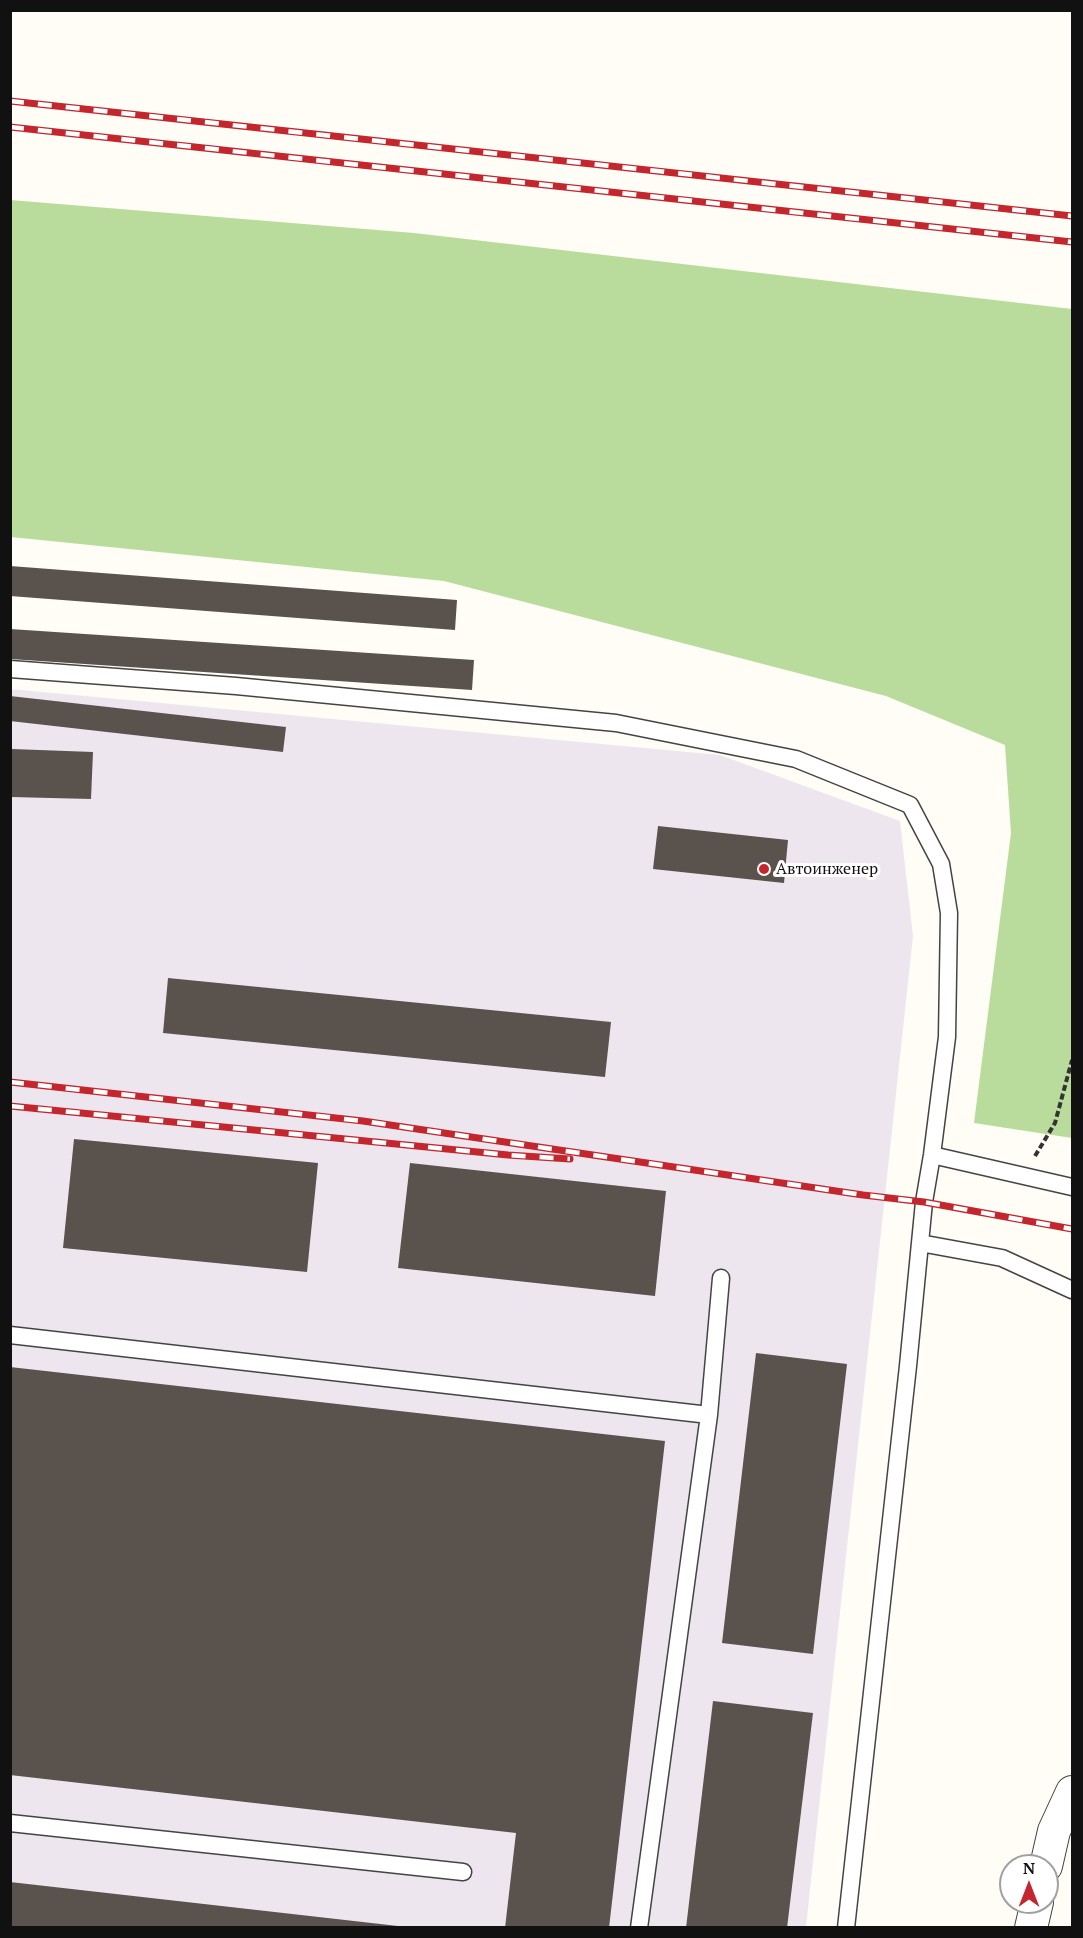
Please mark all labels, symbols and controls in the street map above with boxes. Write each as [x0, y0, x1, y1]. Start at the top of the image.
place label: Автоинженер [776, 859, 878, 879]
marker: Автоинженер [757, 862, 771, 876]
north arrow [999, 1854, 1059, 1914]
text: N [1023, 1857, 1035, 1879]

